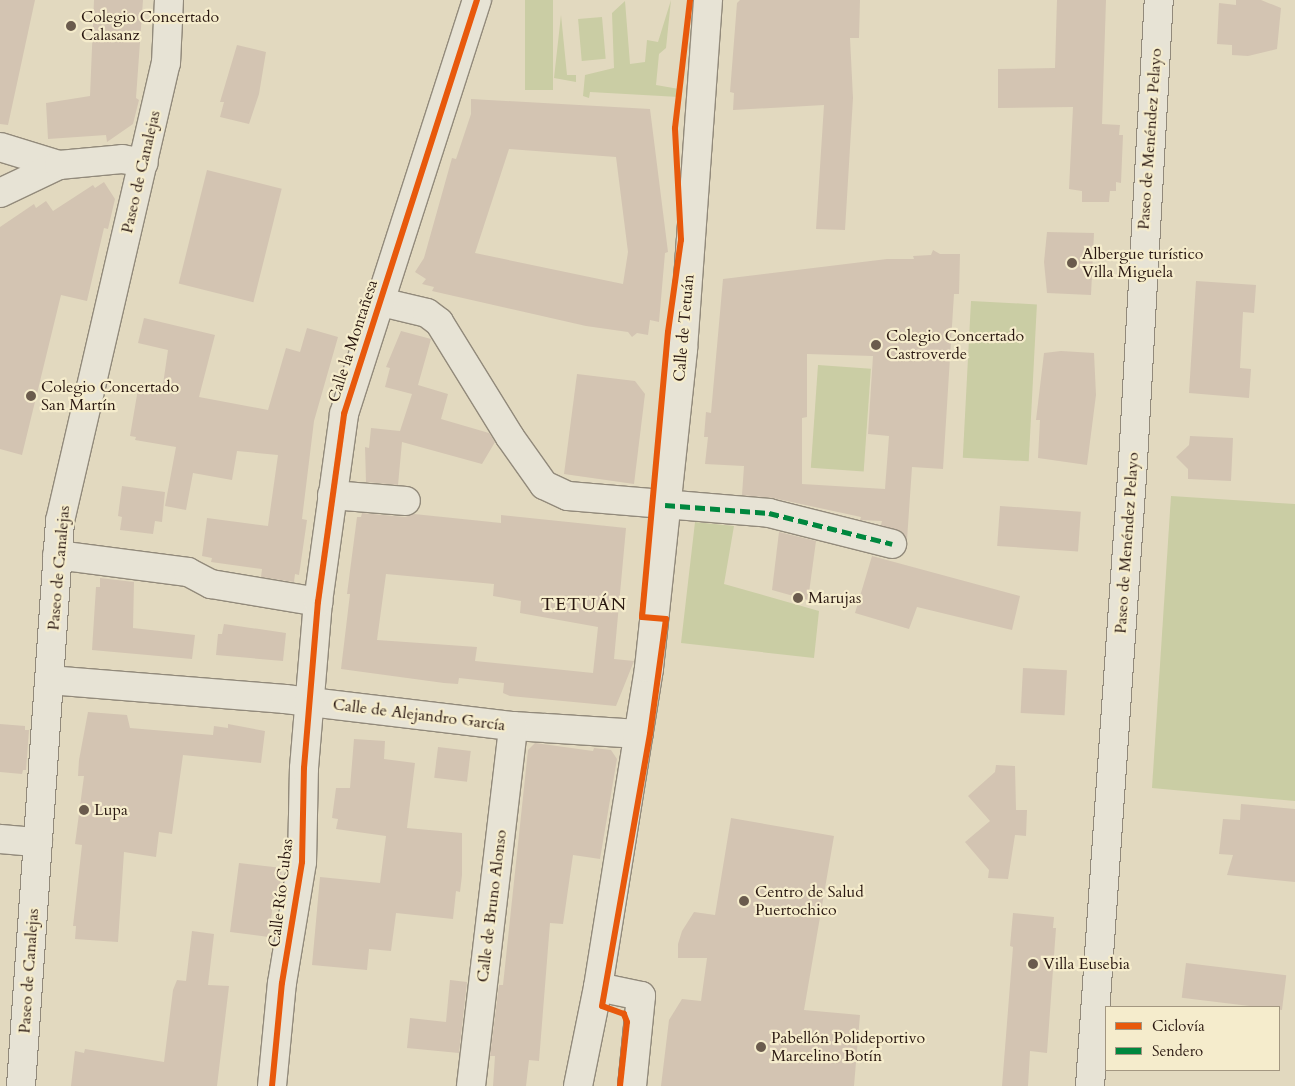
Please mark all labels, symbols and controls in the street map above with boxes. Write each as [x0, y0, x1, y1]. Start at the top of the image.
place label: Colegio Concertado Calasanz [81, 7, 219, 45]
marker: Colegio Concertado Calasanz [65, 20, 77, 32]
street label: Paseo de Menéndez Pelayo [1134, 48, 1166, 230]
street label: Paseo de Canalejas [118, 109, 164, 235]
place label: Albergue turístico Villa Miguela [1082, 244, 1203, 282]
marker: Albergue turístico Villa Miguela [1066, 257, 1078, 269]
street label: Calle de Tetuán [670, 273, 698, 383]
street label: Calle la Montañesa [324, 277, 382, 405]
place label: Colegio Concertado Castroverde [886, 326, 1024, 364]
marker: Colegio Concertado Castroverde [870, 339, 882, 351]
place label: Colegio Concertado San Martín [41, 377, 179, 415]
marker: Colegio Concertado San Martín [25, 390, 37, 402]
street label: Paseo de Menéndez Pelayo [1111, 452, 1143, 634]
street label: Paseo de Canalejas [44, 505, 74, 631]
place label: Marujas [808, 588, 861, 608]
marker: Marujas [792, 592, 804, 604]
district label: TETUÁN [540, 594, 628, 616]
street label: Calle de Alejandro García [332, 695, 506, 735]
place label: Lupa [94, 800, 128, 820]
marker: Lupa [78, 804, 90, 816]
street label: Calle de Bruno Alonso [473, 829, 511, 983]
street label: Calle Río Cubas [265, 838, 297, 948]
place label: Centro de Salud Puertochico [755, 882, 864, 920]
marker: Centro de Salud Puertochico [737, 894, 751, 908]
street label: Paseo de Canalejas [15, 908, 43, 1034]
place label: Villa Eusebia [1043, 954, 1130, 974]
marker: Villa Eusebia [1027, 958, 1039, 970]
legend [1105, 1006, 1280, 1071]
text: Ciclovía [1152, 1016, 1205, 1036]
place label: Pabellón Polideportivo Marcelino Botín [771, 1028, 925, 1066]
marker: Pabellón Polideportivo Marcelino Botín [755, 1041, 767, 1053]
text: Sendero [1152, 1041, 1203, 1061]

